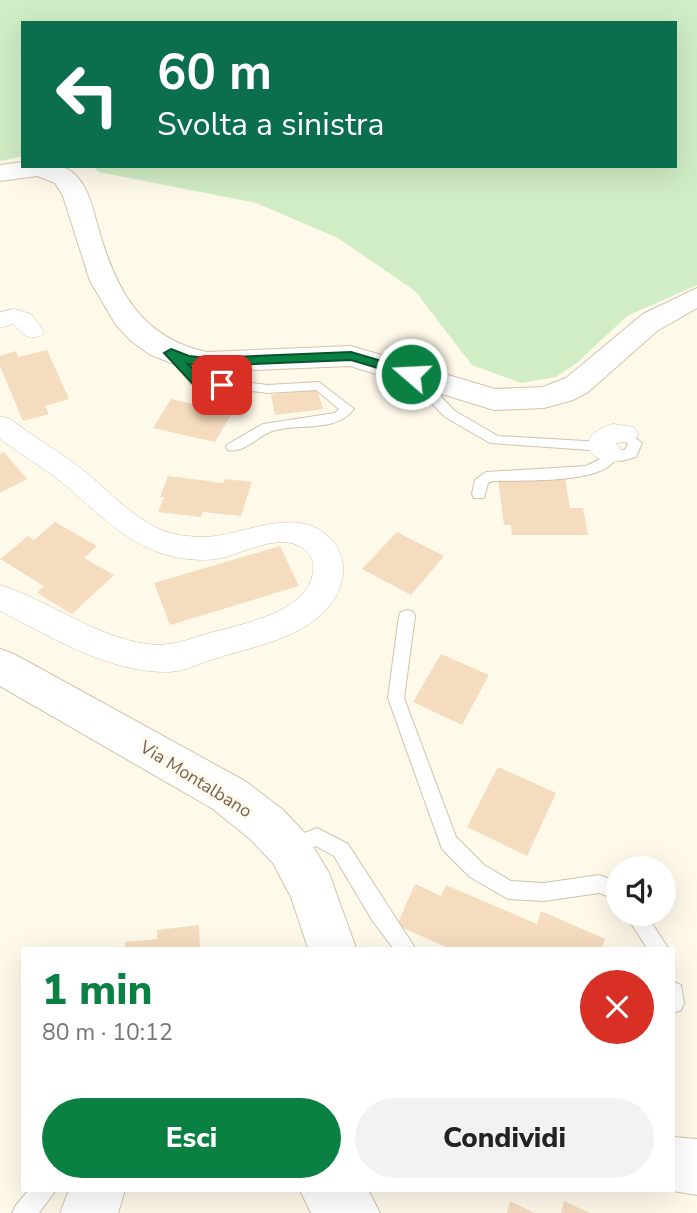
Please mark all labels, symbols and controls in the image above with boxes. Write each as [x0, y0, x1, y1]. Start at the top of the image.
text: 60 m [157, 39, 272, 106]
icon: left [42, 49, 133, 140]
text: Svolta a sinistra [157, 103, 384, 146]
position arrow [374, 337, 448, 411]
pin [192, 355, 252, 415]
icon: arrive [203, 366, 241, 404]
street label: Via Montalbano [135, 734, 257, 823]
map controls [606, 856, 676, 926]
button: sound [606, 856, 676, 926]
text: 1 min [42, 962, 152, 1019]
button: close [580, 970, 654, 1044]
text: 80 m · 10:12 [42, 1017, 173, 1048]
button: Esci [42, 1098, 341, 1178]
button: Condividi [355, 1098, 654, 1178]

